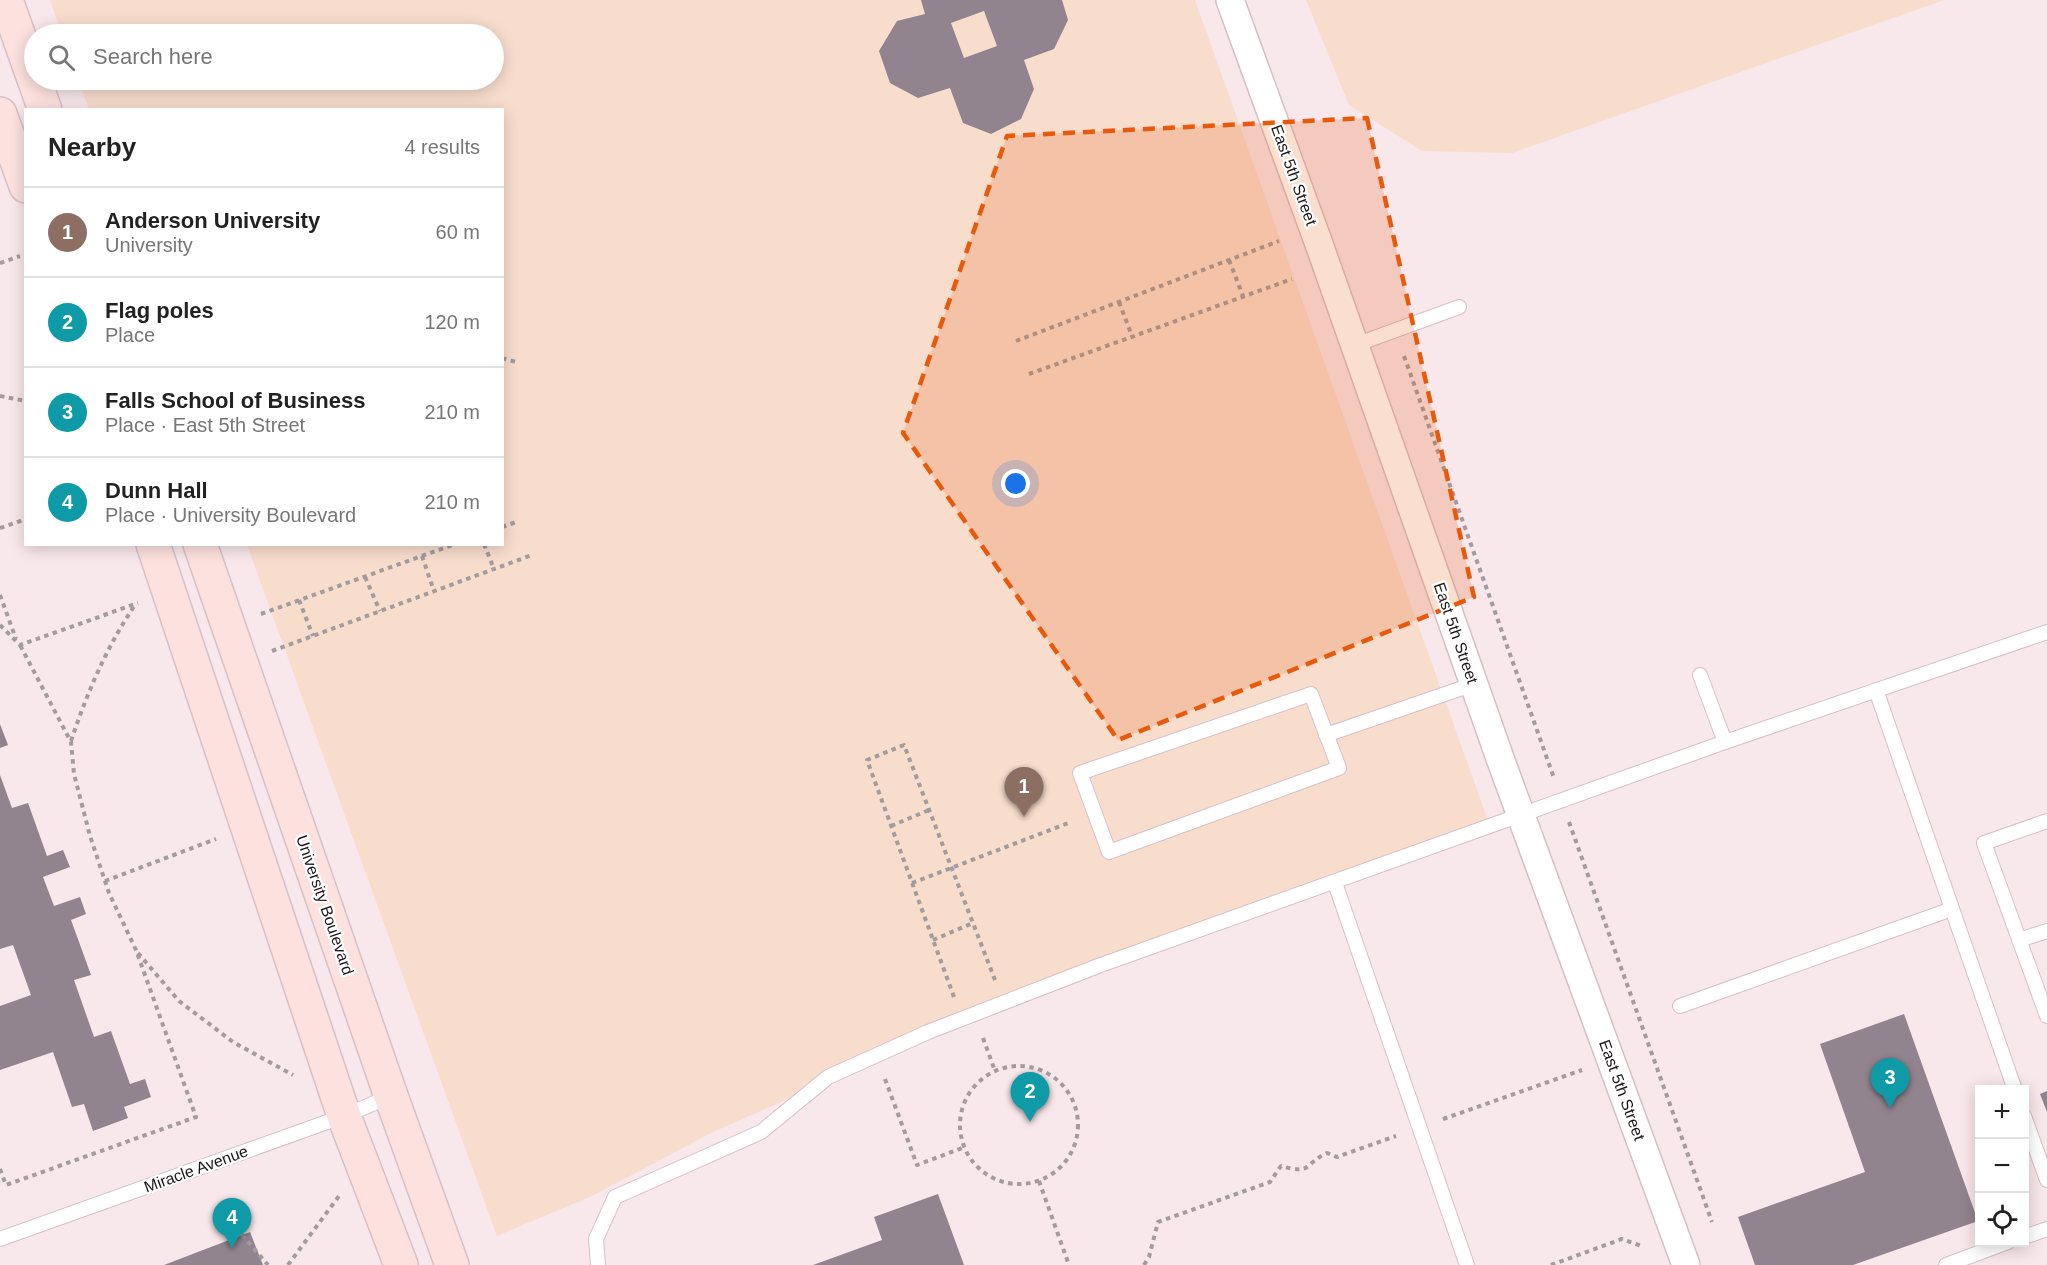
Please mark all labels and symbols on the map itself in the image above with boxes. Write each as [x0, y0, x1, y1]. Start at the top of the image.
street label: East 5th Street [1268, 122, 1320, 228]
your location [1001, 469, 1030, 498]
street label: East 5th Street [1431, 580, 1481, 686]
pin: 1 [1004, 768, 1044, 817]
street label: University Boulevard [293, 833, 357, 977]
street label: East 5th Street [1596, 1037, 1648, 1143]
pin: 3 [1870, 1058, 1910, 1108]
pin: 2 [1010, 1072, 1050, 1122]
street label: Miracle Avenue [142, 1142, 250, 1196]
pin: 4 [212, 1198, 252, 1248]

